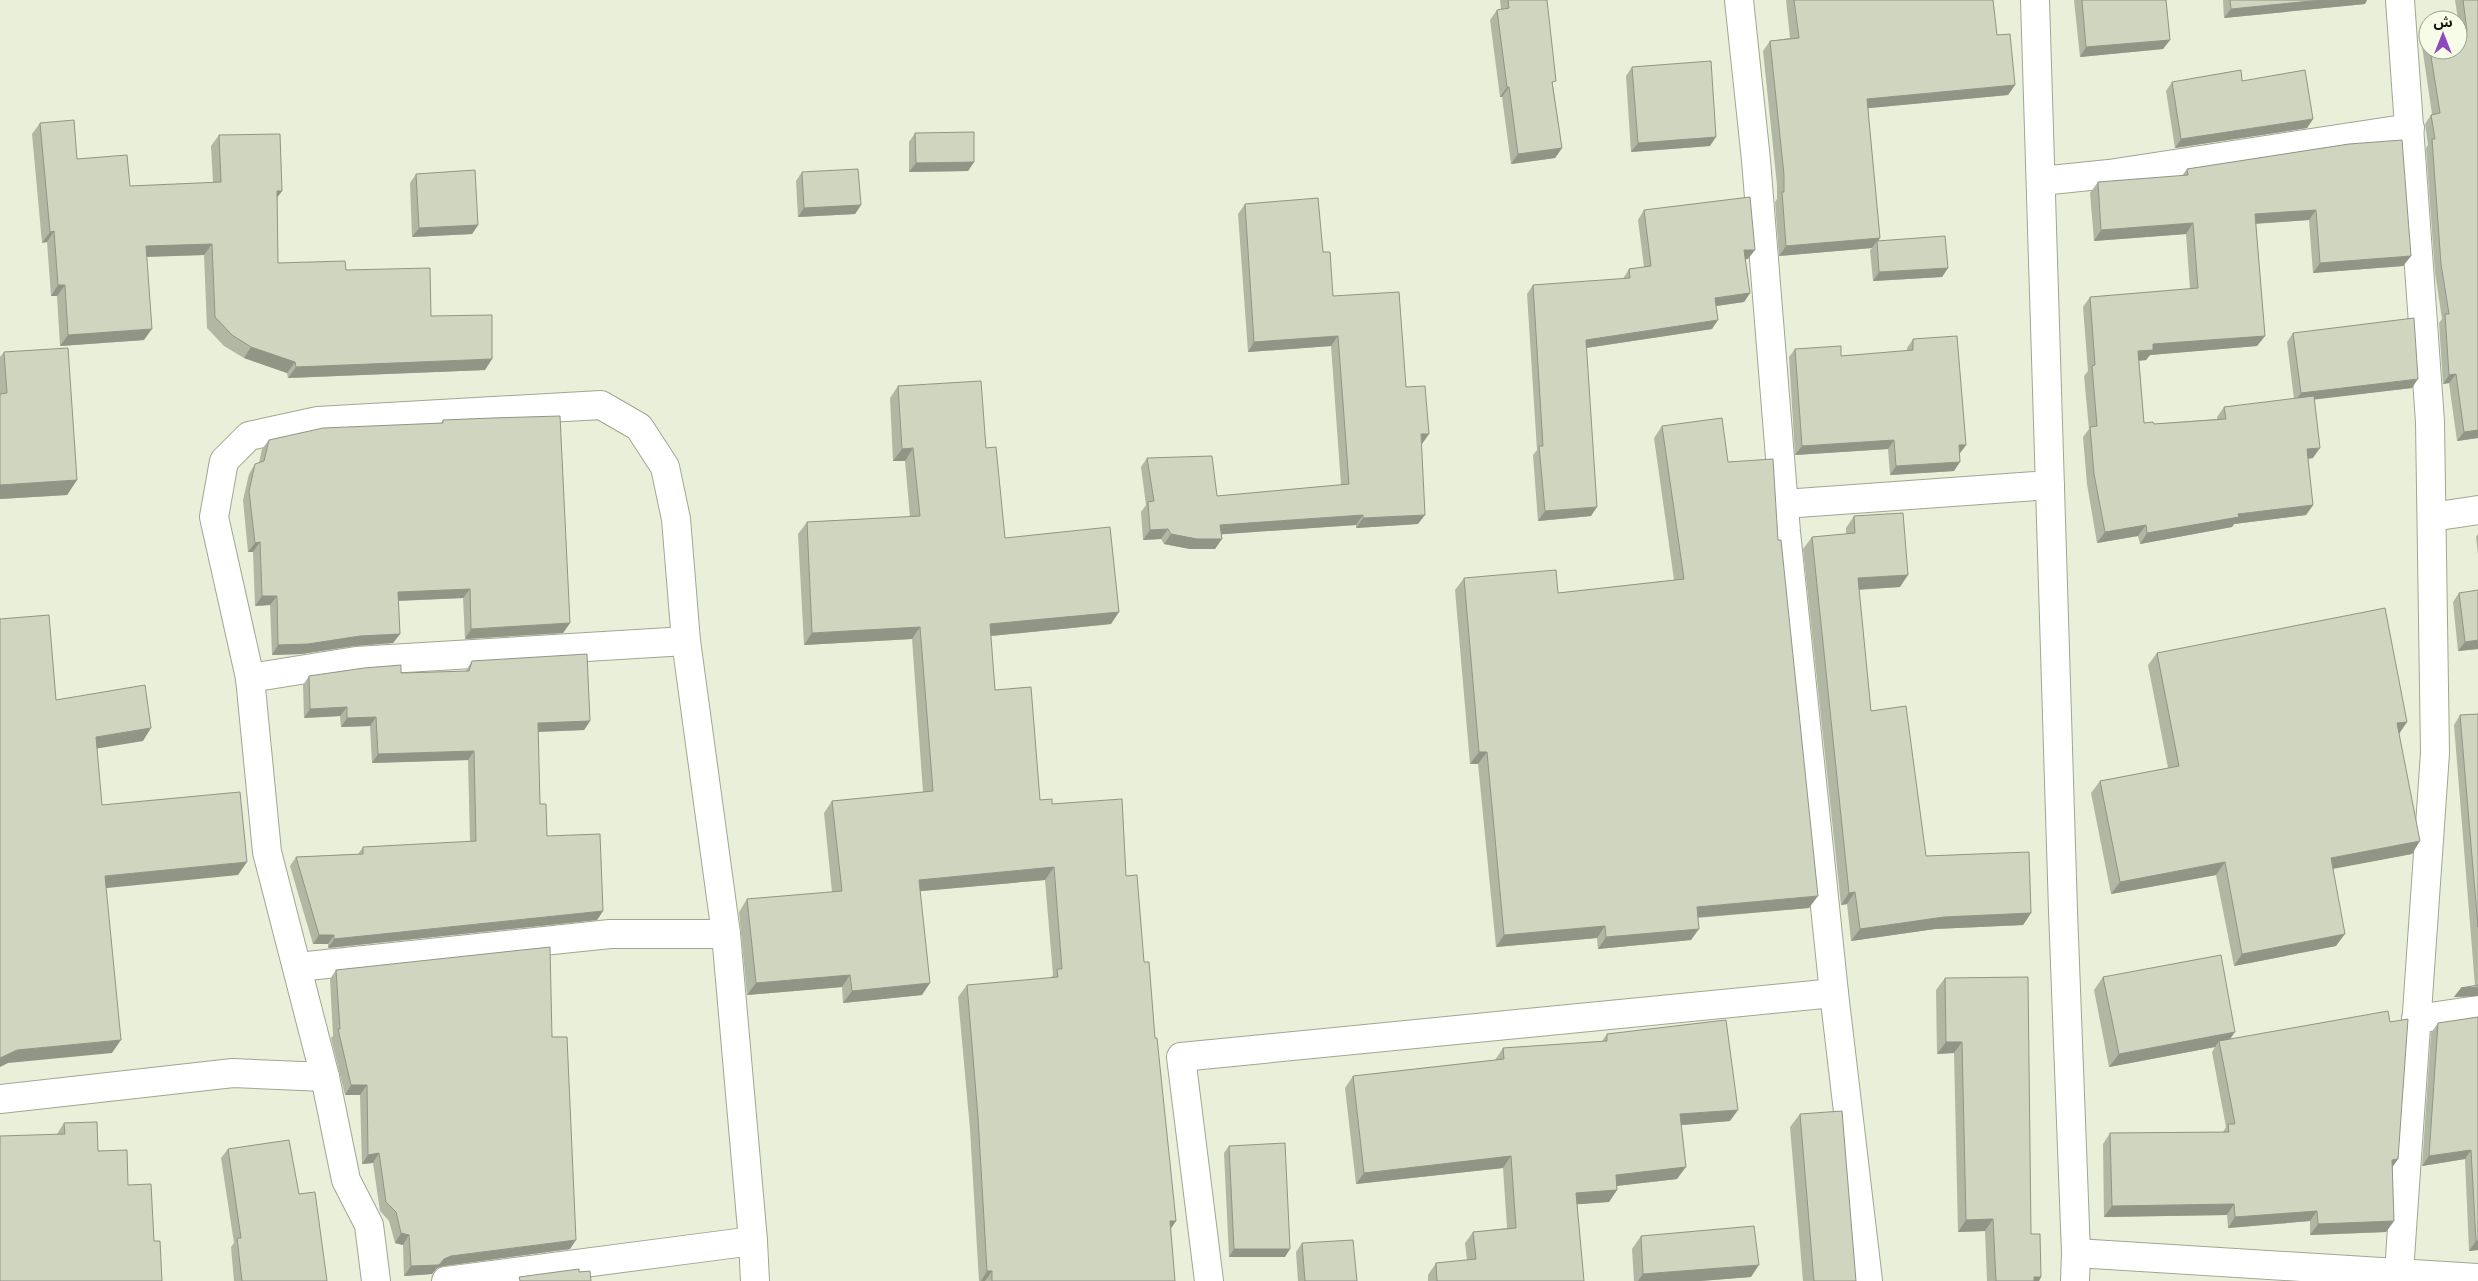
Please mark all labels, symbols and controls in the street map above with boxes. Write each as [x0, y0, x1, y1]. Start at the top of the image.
north arrow [2418, 10, 2468, 60]
text: ش [2433, 14, 2453, 31]

